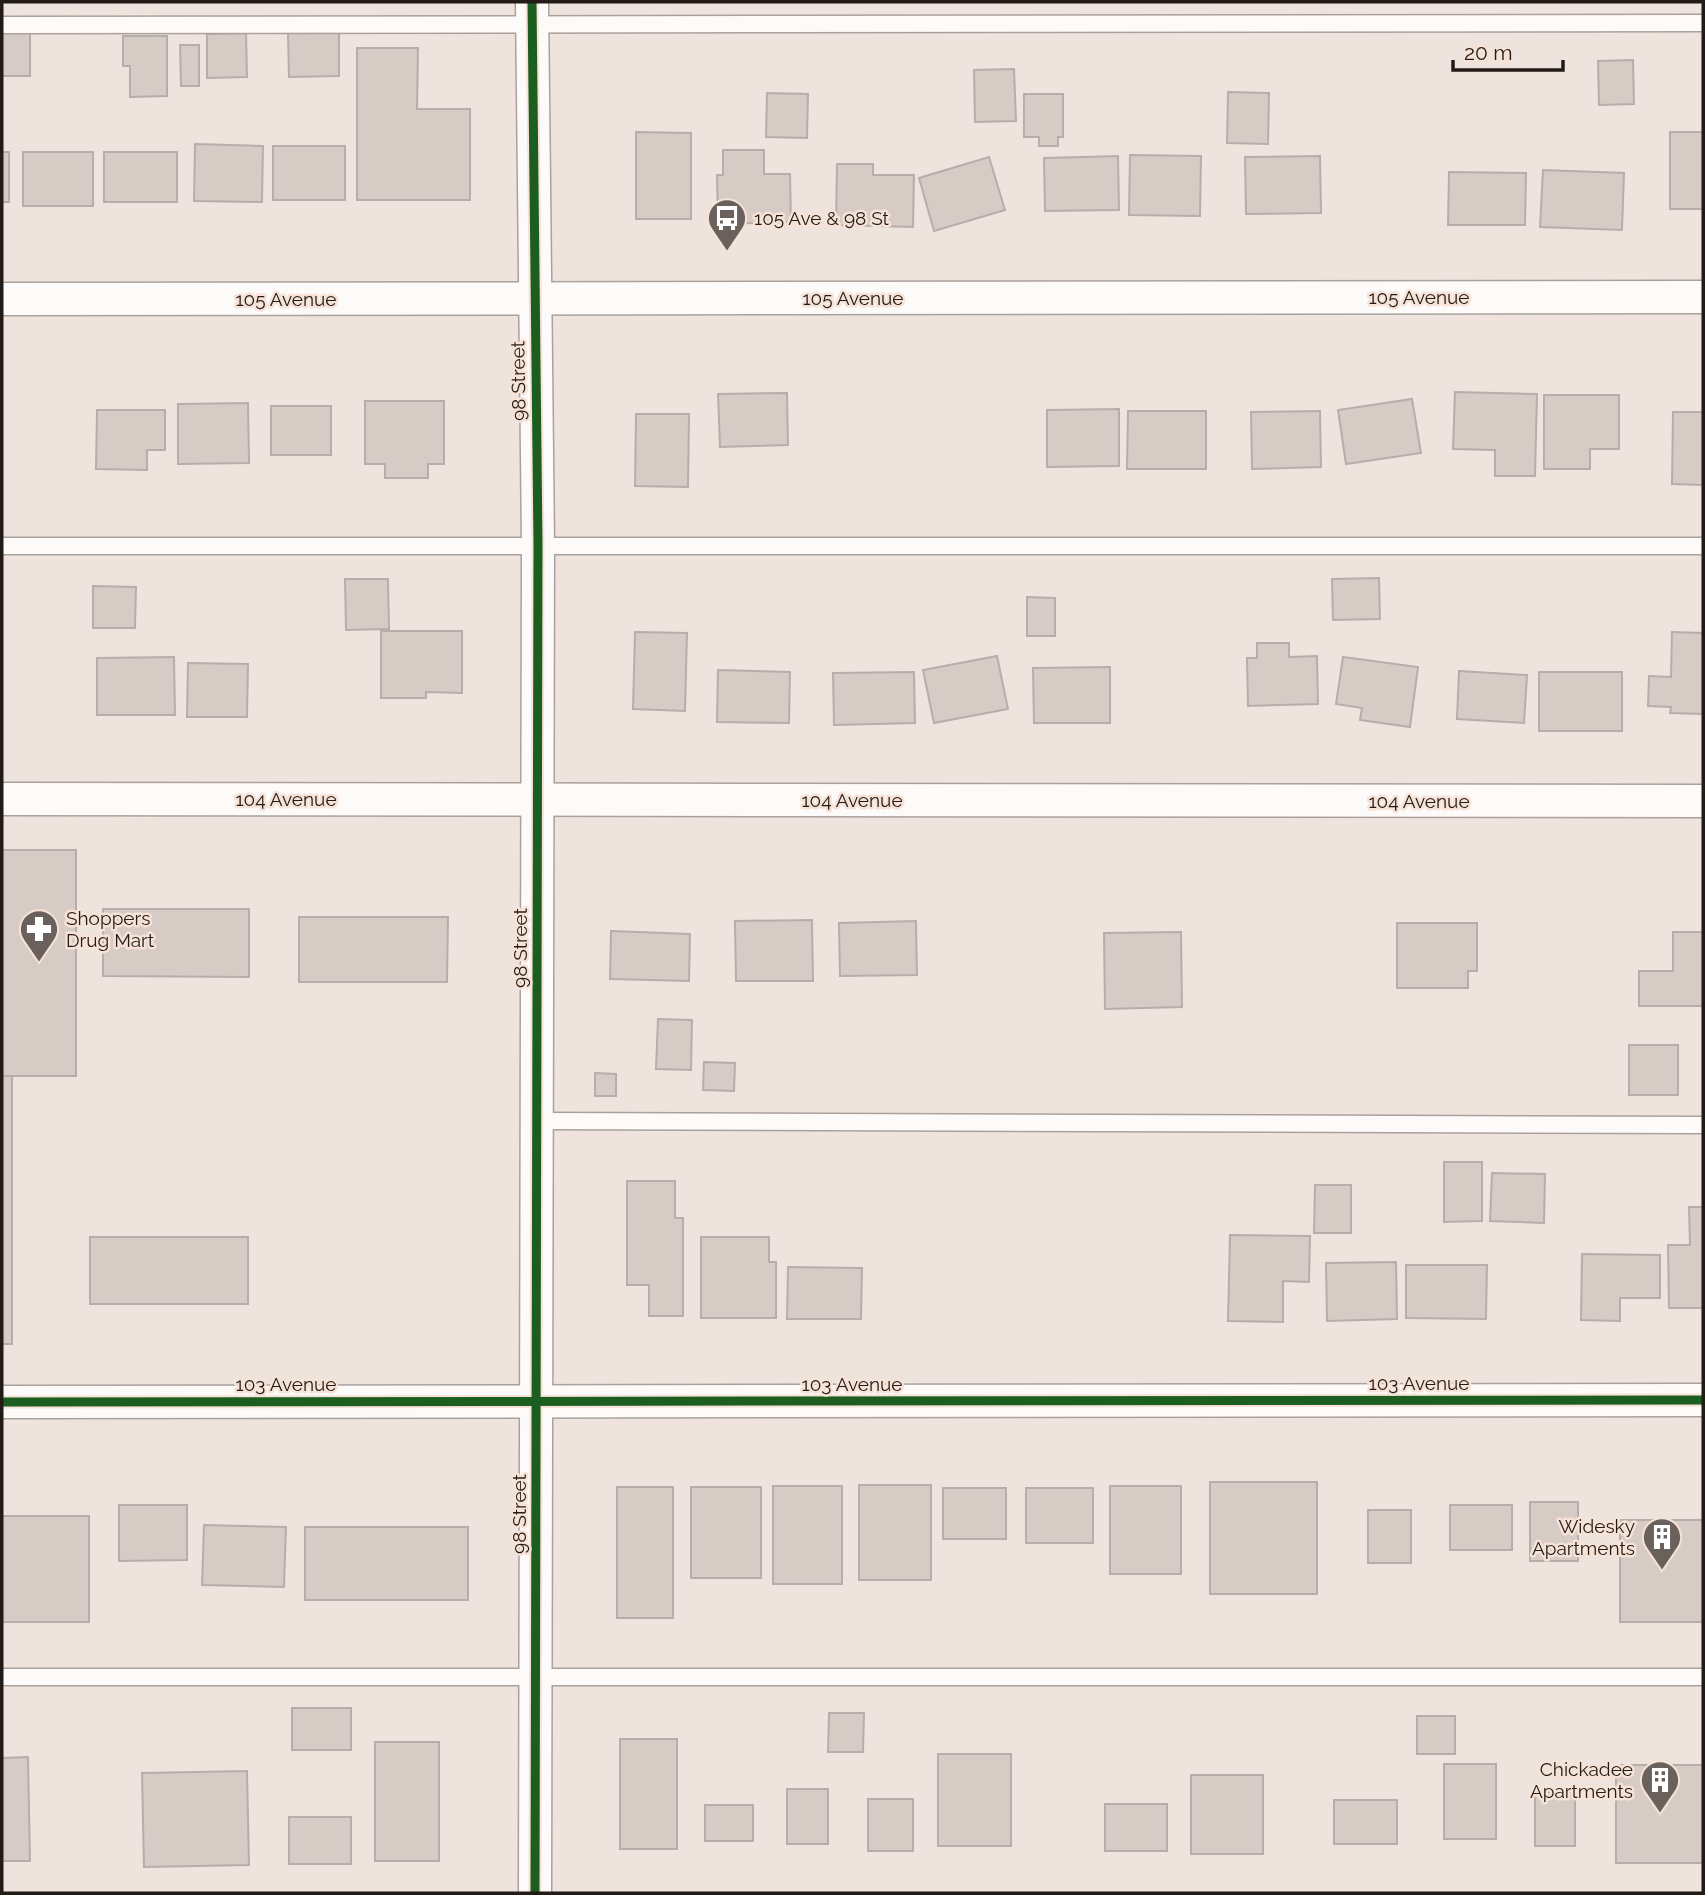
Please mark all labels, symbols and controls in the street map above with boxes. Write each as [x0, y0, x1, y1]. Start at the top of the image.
scale bar [1453, 28, 1563, 72]
text: 20 m [1464, 40, 1512, 65]
bus stop icon: 105 Ave & 98 St [706, 197, 748, 252]
place label: 105 Ave & 98 St [754, 207, 890, 229]
street label: 105 Avenue [1368, 286, 1470, 308]
street label: 105 Avenue [802, 287, 904, 309]
street label: 105 Avenue [235, 288, 337, 310]
street label: 98 Street [506, 340, 530, 421]
street label: 104 Avenue [235, 788, 337, 810]
street label: 104 Avenue [801, 789, 903, 811]
street label: 104 Avenue [1368, 790, 1470, 812]
place label: Shoppers Drug Mart [66, 907, 155, 951]
street label: 98 Street [509, 907, 531, 988]
pharmacy icon: Shoppers Drug Mart [18, 908, 60, 963]
street label: 103 Avenue [1369, 1372, 1469, 1394]
street label: 103 Avenue [236, 1373, 336, 1395]
street label: 103 Avenue [802, 1373, 902, 1395]
street label: 98 Street [508, 1473, 530, 1554]
place label: Widesky Apartments [1532, 1515, 1635, 1559]
building icon: Widesky Apartments [1641, 1516, 1683, 1571]
place label: Chickadee Apartments [1530, 1758, 1633, 1802]
building icon: Chickadee Apartments [1639, 1759, 1681, 1814]

